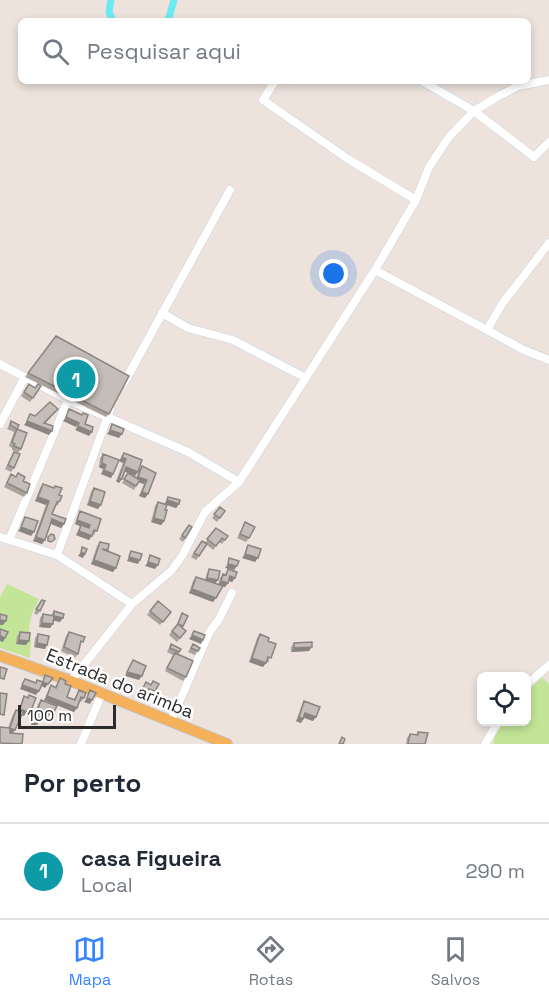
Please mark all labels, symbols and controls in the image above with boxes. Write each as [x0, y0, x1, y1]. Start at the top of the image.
search box [18, 18, 531, 84]
icon: search [39, 35, 72, 68]
text: Pesquisar aqui [87, 37, 241, 65]
your location [319, 259, 348, 288]
pin: 1 [56, 356, 96, 401]
street label: Estrada do arimba [43, 643, 197, 723]
map controls [477, 672, 531, 726]
button: locate [477, 672, 531, 726]
scale bar [18, 702, 116, 730]
text: 100 m [27, 705, 72, 726]
text: Por perto [24, 766, 141, 800]
text: casa Figueira [81, 844, 221, 872]
text: 1 [39, 858, 48, 884]
text: 290 m [466, 858, 525, 884]
text: Local [81, 872, 133, 898]
tab: Mapa [69, 933, 111, 990]
tab: Rotas [249, 933, 293, 990]
tab: Salvos [431, 933, 480, 990]

